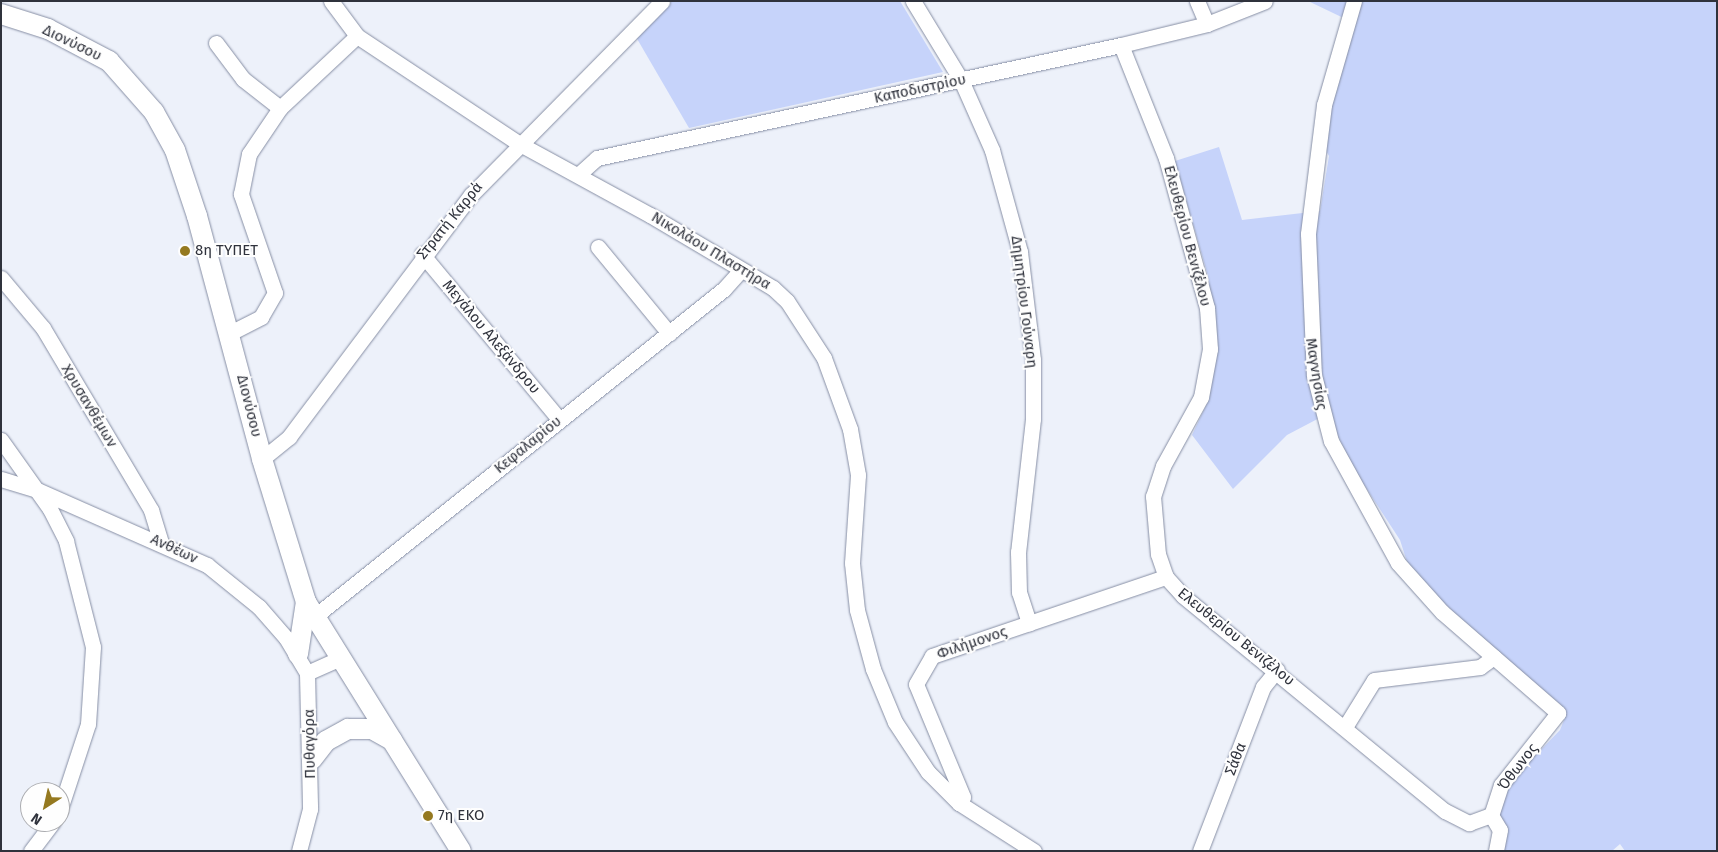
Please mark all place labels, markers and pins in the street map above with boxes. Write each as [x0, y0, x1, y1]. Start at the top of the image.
place label: 8η ΤΥΠΕΤ [195, 242, 258, 260]
marker: 8η ΤΥΠΕΤ [179, 245, 191, 257]
place label: 7η ΕΚΟ [438, 807, 484, 825]
marker: 7η ΕΚΟ [422, 810, 434, 822]

